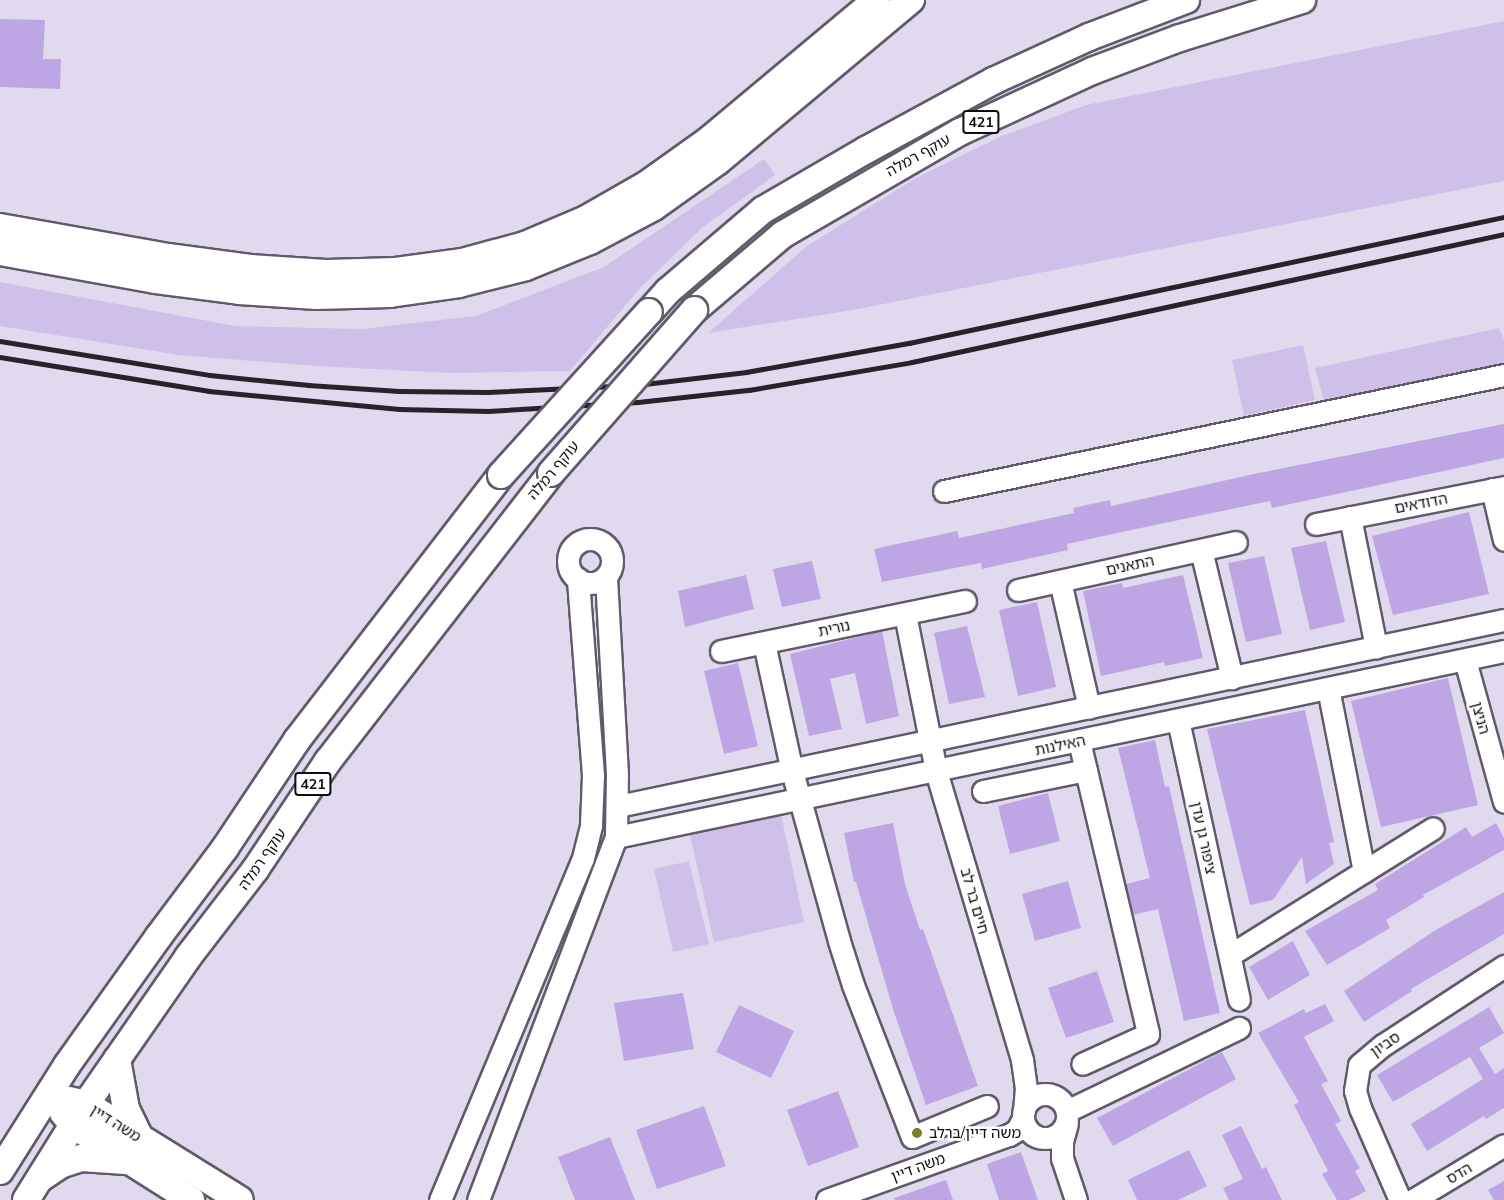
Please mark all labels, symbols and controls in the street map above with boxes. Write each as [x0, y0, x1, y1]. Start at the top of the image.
road number: 421 [962, 111, 1000, 133]
street label: עוקף רמלה [883, 130, 953, 180]
street label: עוקף רמלה [523, 437, 583, 503]
street label: הדודאים [1393, 489, 1449, 517]
street label: התאנים [1104, 551, 1156, 579]
street label: נורית [816, 616, 852, 640]
street label: הניצן [1468, 700, 1494, 736]
street label: האילנות [1033, 731, 1087, 759]
road number: 421 [294, 773, 332, 795]
street label: ציפור גן עדן [1188, 800, 1220, 876]
street label: עוקף רמלה [234, 825, 290, 893]
street label: חיים בר לב [957, 866, 993, 936]
street label: סביון [1367, 1028, 1403, 1060]
street label: משה דיין [87, 1101, 145, 1145]
place label: משה דיין/ברלב [929, 1124, 1021, 1142]
marker: משה דיין/ברלב [910, 1126, 924, 1140]
street label: משה דיין [889, 1149, 947, 1185]
street label: הדס [1443, 1158, 1475, 1188]

